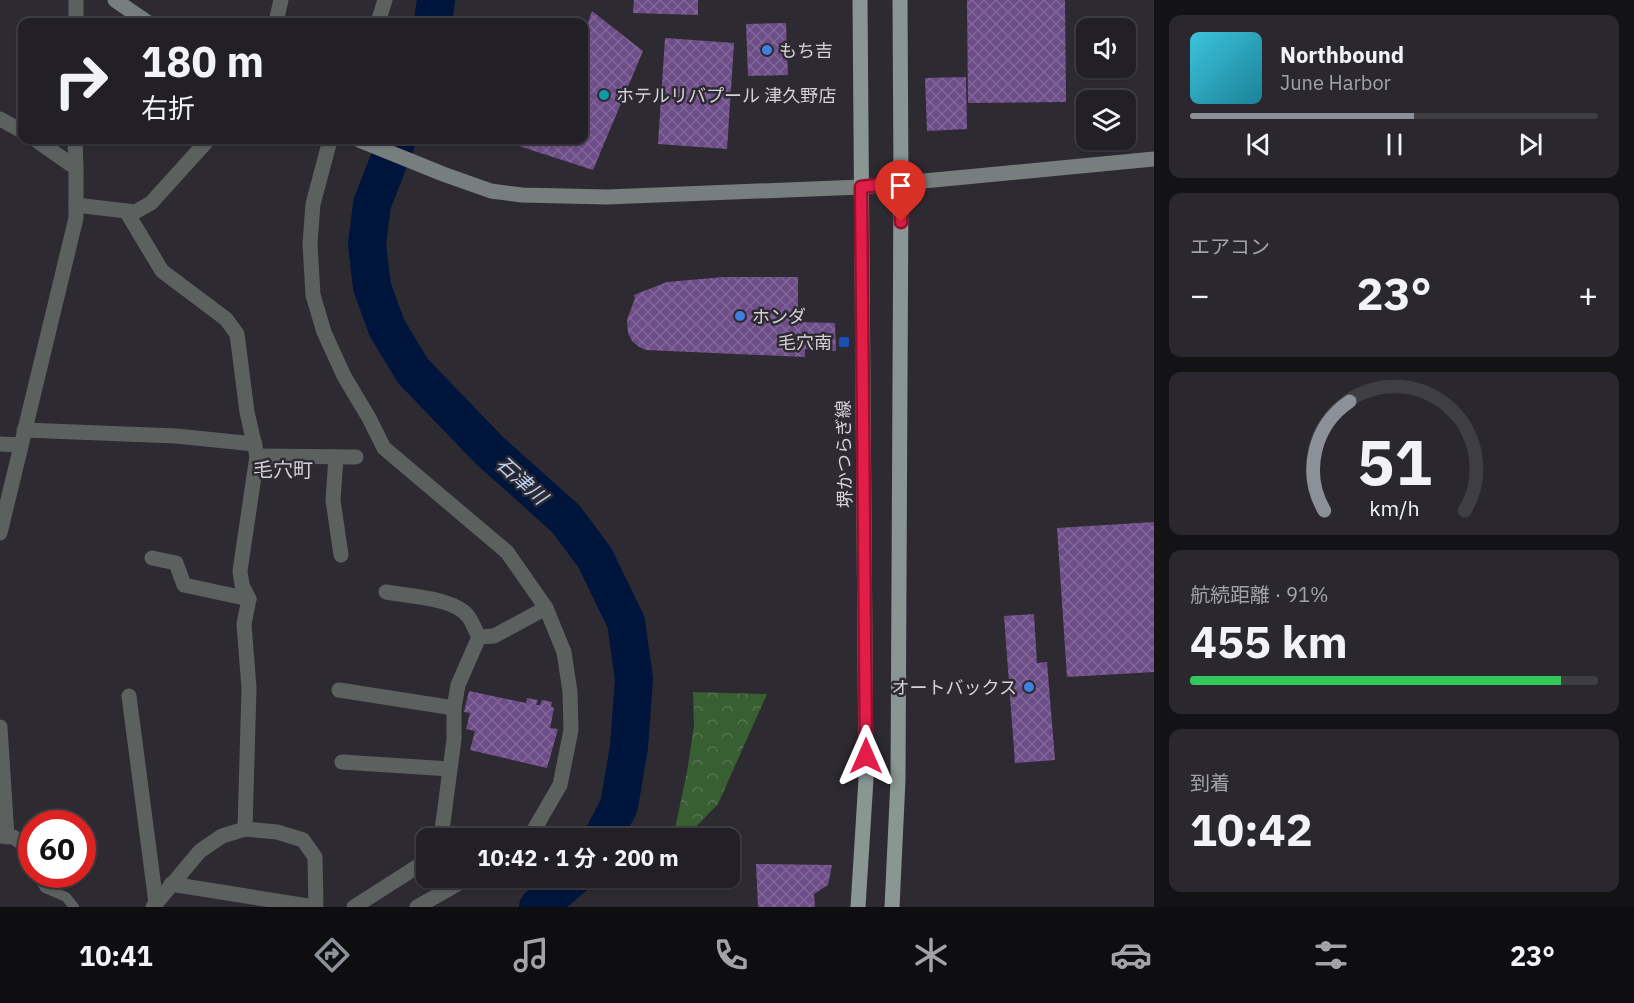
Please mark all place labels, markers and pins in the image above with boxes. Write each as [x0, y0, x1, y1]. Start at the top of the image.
place label: もち吉 [779, 39, 833, 62]
marker: もち吉 [760, 43, 774, 57]
place label: ホテルリバプール 津久野店 [616, 84, 836, 107]
marker: ホテルリバプール 津久野店 [597, 88, 611, 102]
pin [875, 160, 926, 222]
place label: ホンダ [752, 305, 806, 328]
marker: ホンダ [733, 309, 747, 323]
place label: 毛穴南 [778, 331, 832, 354]
marker: 毛穴南 [837, 335, 851, 349]
place label: オートバックス [892, 676, 1017, 699]
marker: オートバックス [1022, 680, 1036, 694]

